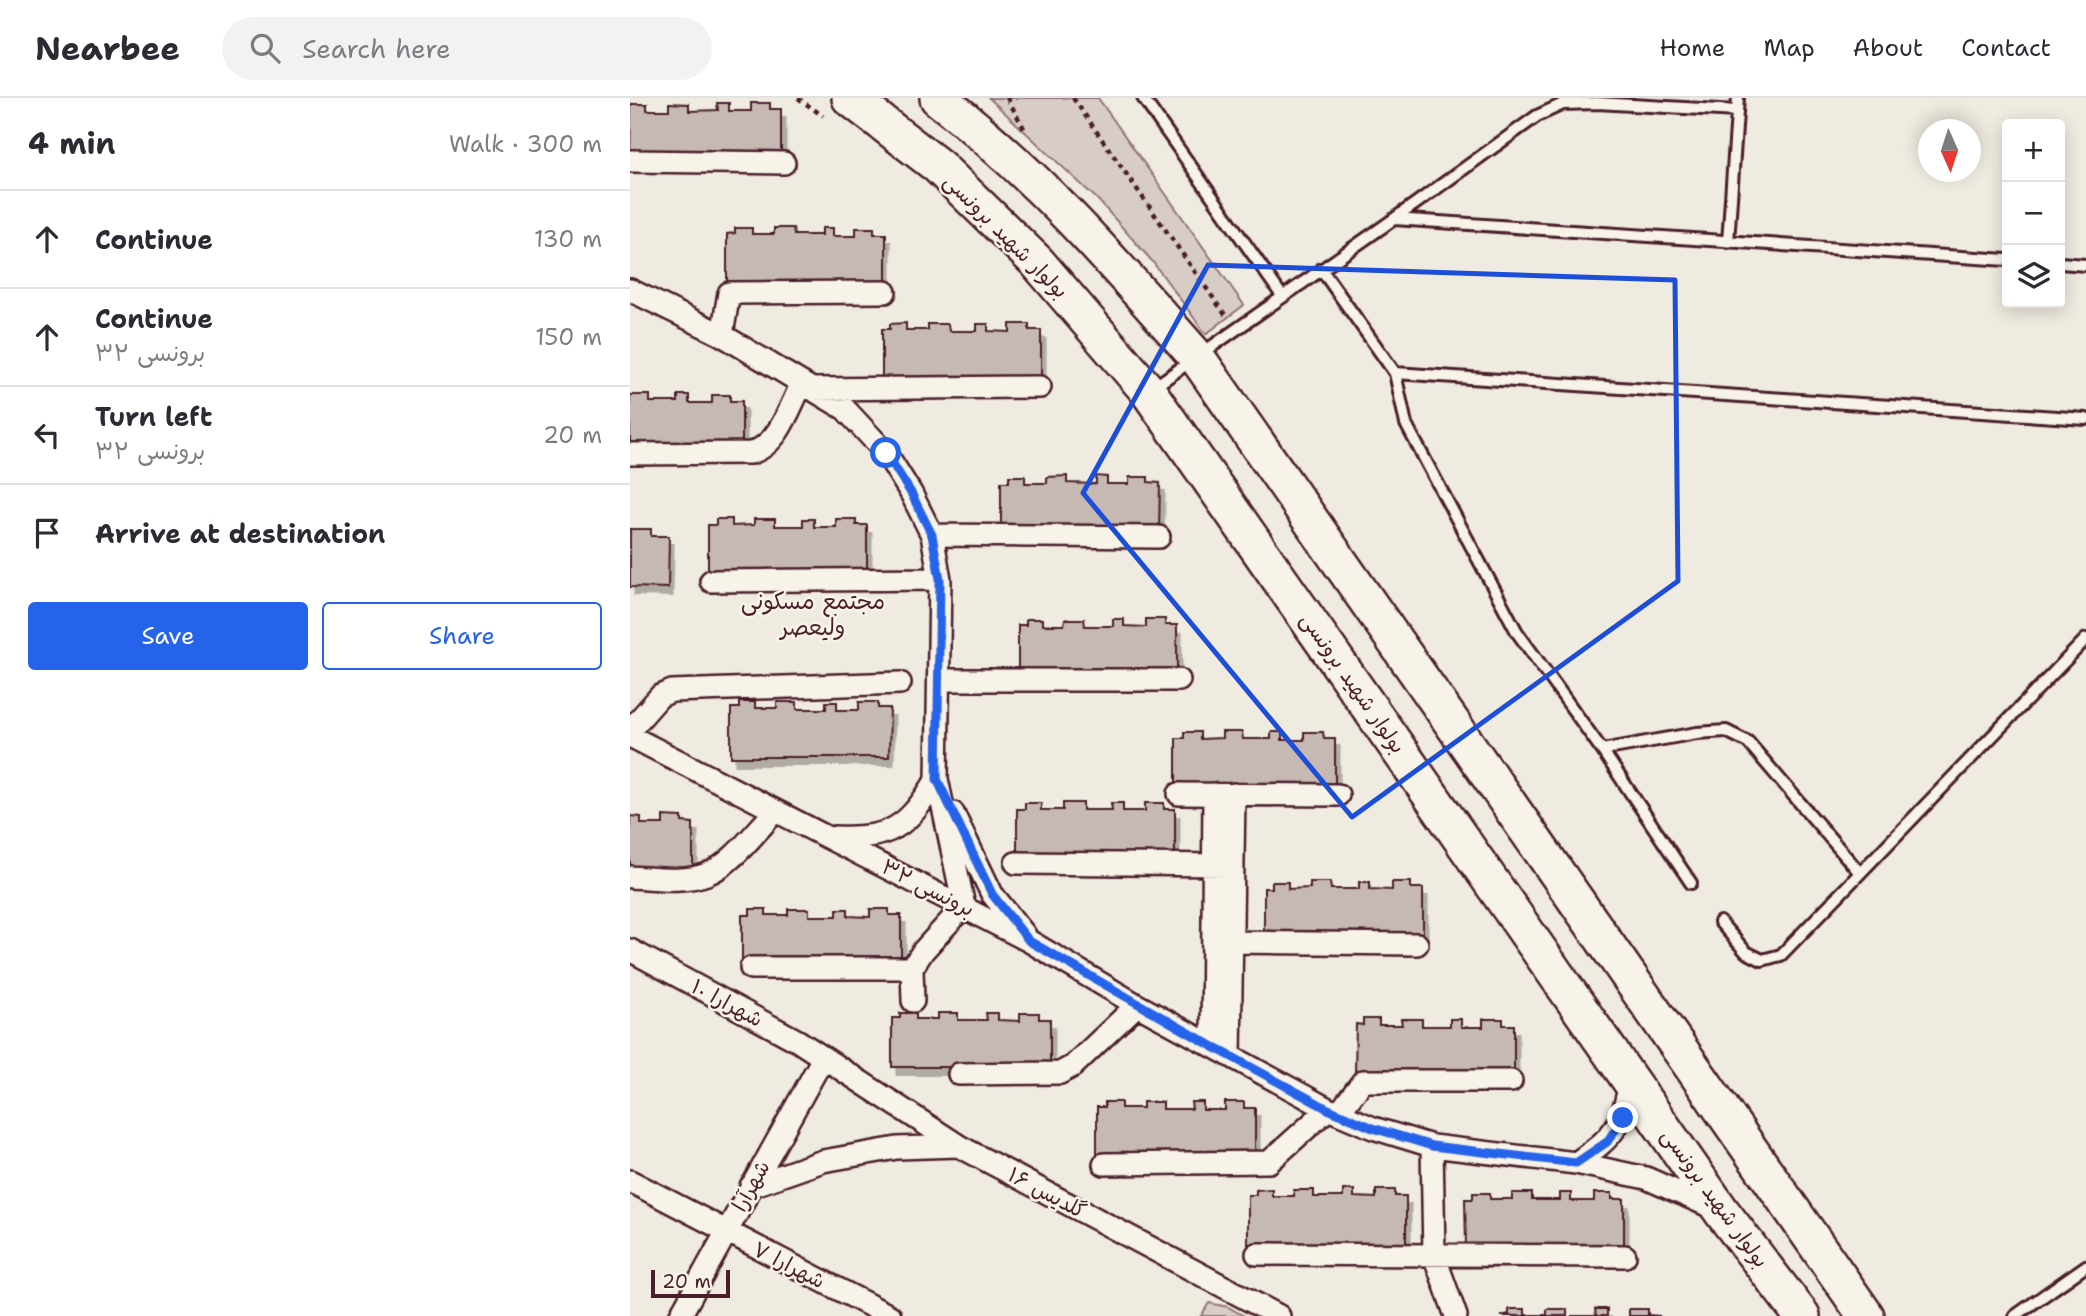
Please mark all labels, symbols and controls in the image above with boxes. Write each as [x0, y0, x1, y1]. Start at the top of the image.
search box [222, 17, 712, 80]
text: Nearbee [35, 26, 180, 71]
icon: search [246, 29, 284, 67]
text: Search here [302, 31, 451, 66]
text: Home [1659, 32, 1725, 64]
text: Map [1763, 32, 1815, 64]
text: About [1853, 32, 1923, 64]
text: Contact [1961, 32, 2051, 64]
north arrow [1918, 119, 1981, 182]
map controls [2002, 119, 2065, 308]
button: + [2002, 119, 2065, 182]
text: 4 min [28, 123, 115, 164]
text: Walk · 300 m [449, 129, 602, 159]
street label: بولوار شهید برونسی [937, 167, 1075, 305]
button: − [2002, 182, 2065, 245]
icon: ahead [28, 220, 66, 258]
text: Continue [95, 222, 213, 257]
text: 130 m [534, 224, 602, 254]
button: layers [2002, 245, 2065, 308]
text: Continue [95, 301, 213, 336]
icon: ahead [28, 318, 66, 356]
text: 150 m [535, 322, 602, 352]
text: برونسی ۳۲ [95, 338, 205, 368]
text: Turn left [95, 399, 212, 434]
icon: left [28, 416, 66, 454]
text: 20 m [543, 420, 602, 450]
text: برونسی ۳۲ [95, 436, 205, 466]
route start [870, 437, 901, 468]
icon: arrive [28, 514, 66, 552]
text: Arrive at destination [95, 516, 385, 551]
district label: مجتمع مسکونی ولیعصر [741, 586, 885, 642]
button: Save [28, 602, 308, 670]
button: Share [322, 602, 602, 670]
street label: بولوار شهید برونسی [1294, 607, 1412, 759]
street label: برونسی ۳۲ [877, 853, 979, 923]
street label: شهرارا ۱۰ [686, 973, 768, 1033]
route end [1607, 1102, 1638, 1133]
street label: بولوار شهید برونسی [1655, 1123, 1775, 1273]
street label: شهرآرا [726, 1155, 776, 1217]
street label: گلدیس ۱۶ [1003, 1161, 1091, 1225]
street label: شهرارا ۷ [748, 1235, 830, 1295]
scale bar [651, 1267, 730, 1299]
text: 20 m [662, 1269, 711, 1294]

